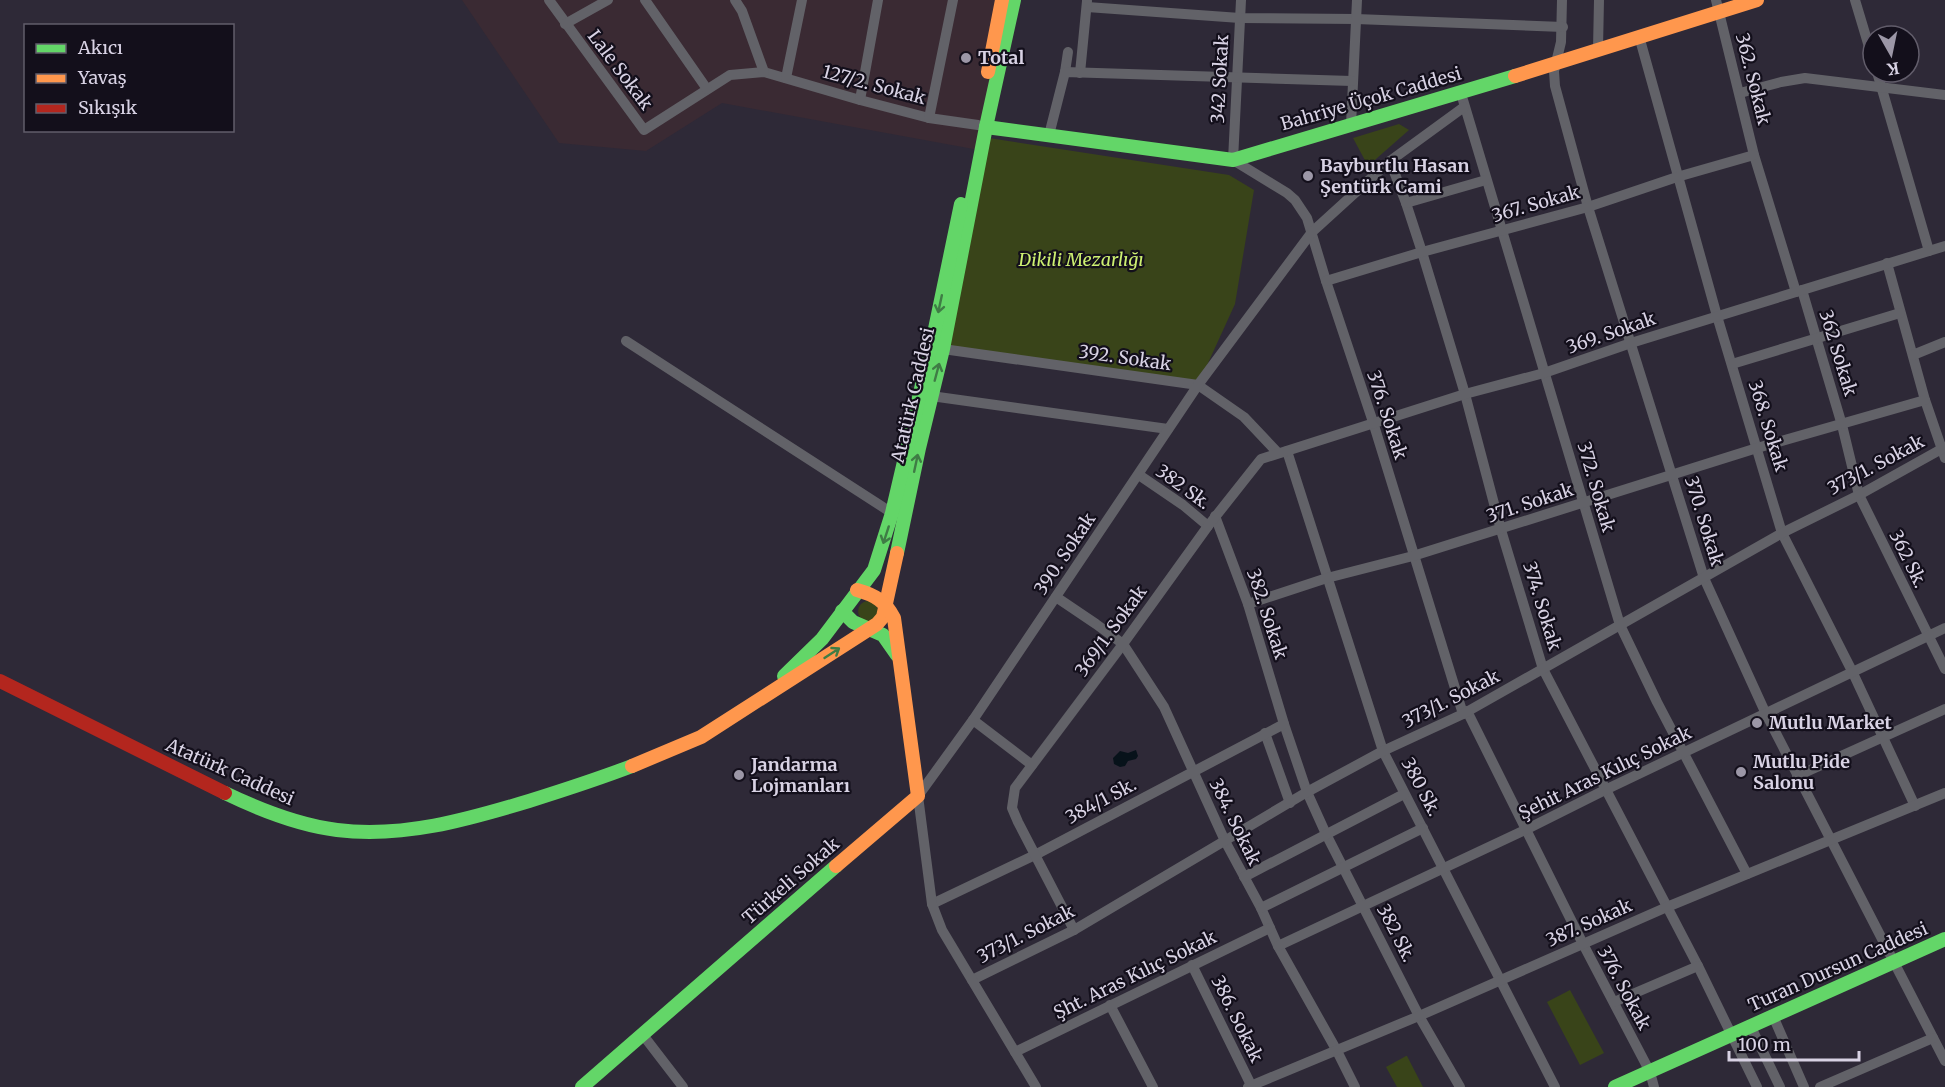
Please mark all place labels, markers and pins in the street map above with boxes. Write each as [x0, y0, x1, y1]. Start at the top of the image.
place label: Total [978, 46, 1024, 69]
marker: Total [959, 51, 973, 65]
place label: Bayburtlu Hasan Şentürk Cami [1320, 154, 1469, 198]
marker: Bayburtlu Hasan Şentürk Cami [1301, 169, 1315, 183]
place label: Mutlu Market [1769, 711, 1892, 734]
marker: Mutlu Market [1750, 716, 1764, 730]
place label: Mutlu Pide Salonu [1753, 750, 1850, 794]
place label: Jandarma Lojmanları [750, 753, 850, 797]
marker: Mutlu Pide Salonu [1734, 765, 1748, 779]
marker: Jandarma Lojmanları [732, 768, 746, 782]

